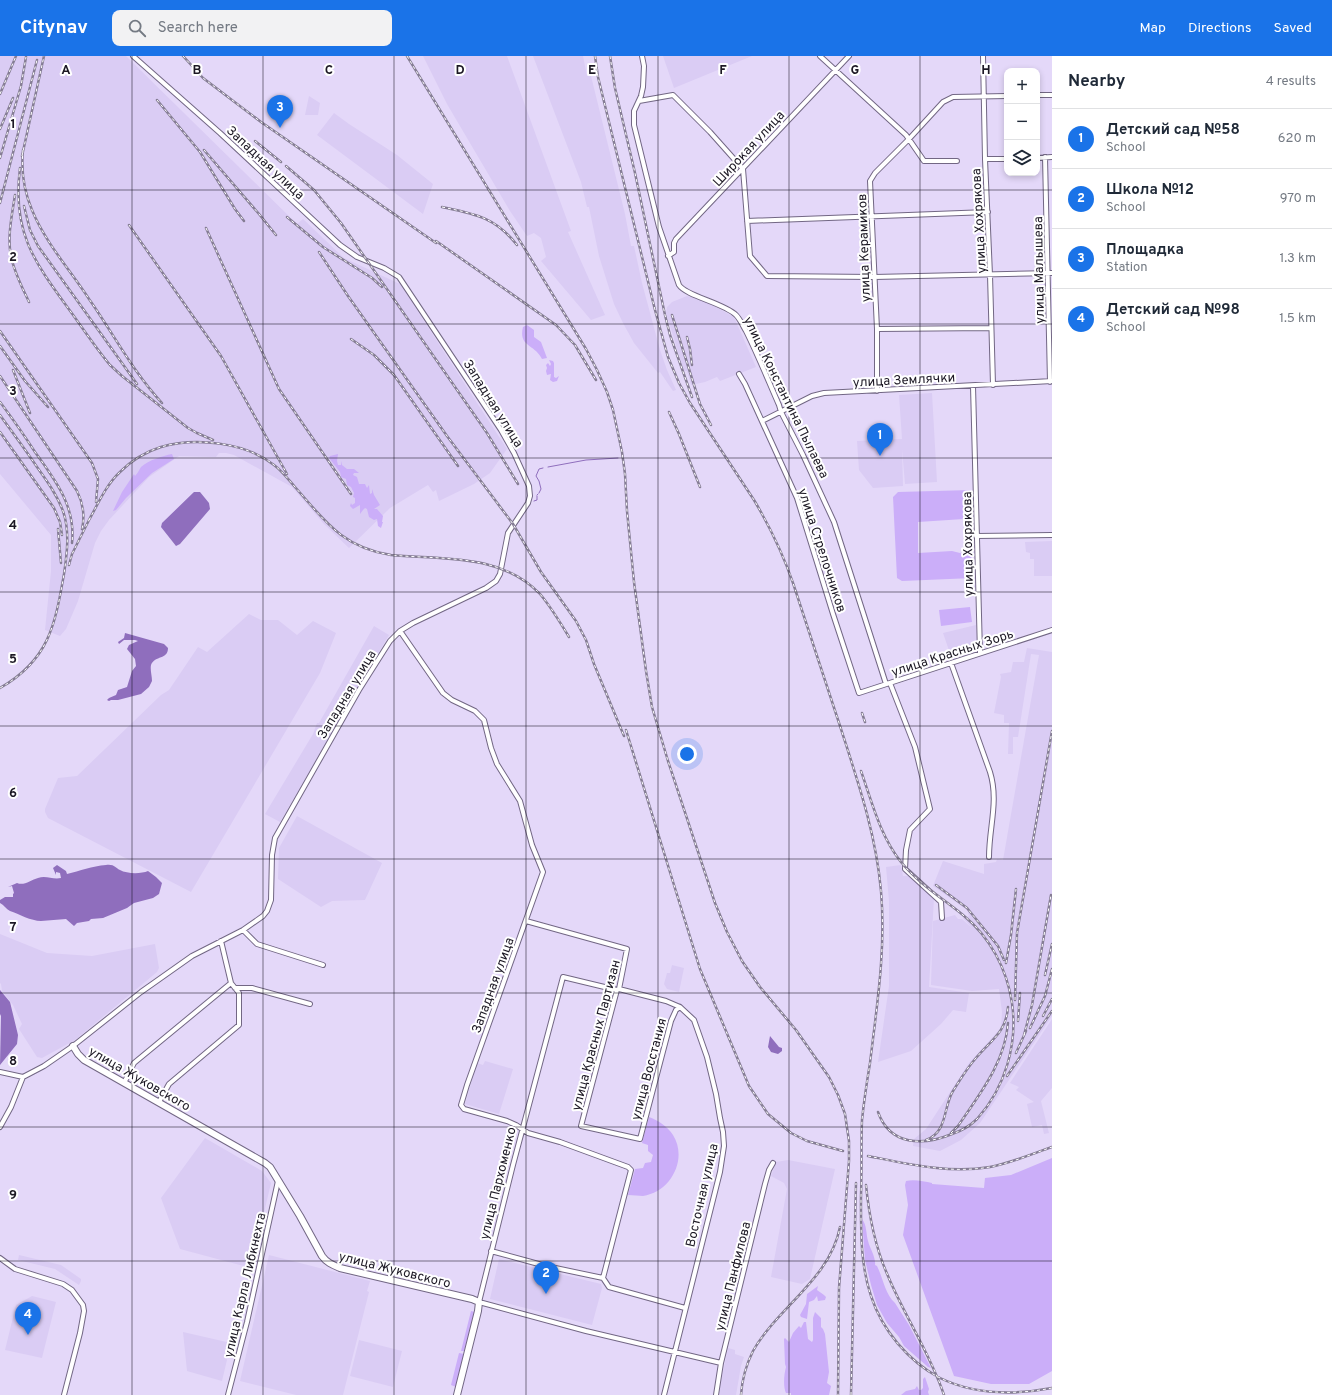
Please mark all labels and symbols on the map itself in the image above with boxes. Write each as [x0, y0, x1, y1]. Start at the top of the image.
text: A [61, 63, 71, 79]
text: B [193, 63, 202, 79]
text: C [325, 63, 333, 79]
text: D [455, 63, 465, 79]
text: E [588, 63, 596, 79]
text: F [719, 63, 727, 79]
text: G [851, 63, 860, 79]
text: H [981, 63, 991, 79]
pin: 3 [267, 95, 293, 128]
street label: Широкая улица [710, 108, 789, 191]
text: 1 [10, 117, 16, 133]
street label: Западная улица [222, 123, 307, 204]
street label: улица Хохрякова [969, 168, 991, 274]
street label: улица Керамиков [855, 193, 875, 302]
street label: улица Малышева [1031, 216, 1049, 324]
text: 2 [9, 250, 17, 266]
street label: улица Константина Пылаева [739, 314, 831, 481]
street label: Западная улица [459, 357, 526, 451]
street label: улица Землячки [852, 370, 956, 392]
text: 3 [9, 384, 17, 400]
pin: 1 [867, 423, 893, 456]
street label: улица Стрелочников [793, 487, 849, 615]
street label: улица Хохрякова [960, 491, 978, 597]
text: 4 [9, 518, 17, 534]
street label: улица Красных Зорь [890, 627, 1016, 681]
street label: Западная улица [315, 648, 381, 742]
text: 5 [9, 652, 17, 668]
your location [677, 744, 697, 764]
text: 6 [9, 786, 17, 802]
text: 7 [10, 920, 17, 936]
street label: Западная улица [469, 936, 519, 1036]
street label: улица Красных Партизан [569, 958, 625, 1113]
street label: улица Восстания [629, 1017, 671, 1122]
street label: улица Жуковского [85, 1044, 193, 1115]
text: 8 [9, 1054, 17, 1070]
street label: улица Пархоменко [477, 1126, 521, 1241]
street label: Восточная улица [683, 1142, 723, 1249]
text: 9 [9, 1188, 17, 1204]
street label: улица Карла Либкнехта [221, 1211, 270, 1359]
street label: улица Панфилова [713, 1220, 755, 1333]
street label: улица Жуковского [337, 1249, 452, 1293]
pin: 2 [533, 1261, 559, 1294]
pin: 4 [15, 1302, 41, 1335]

